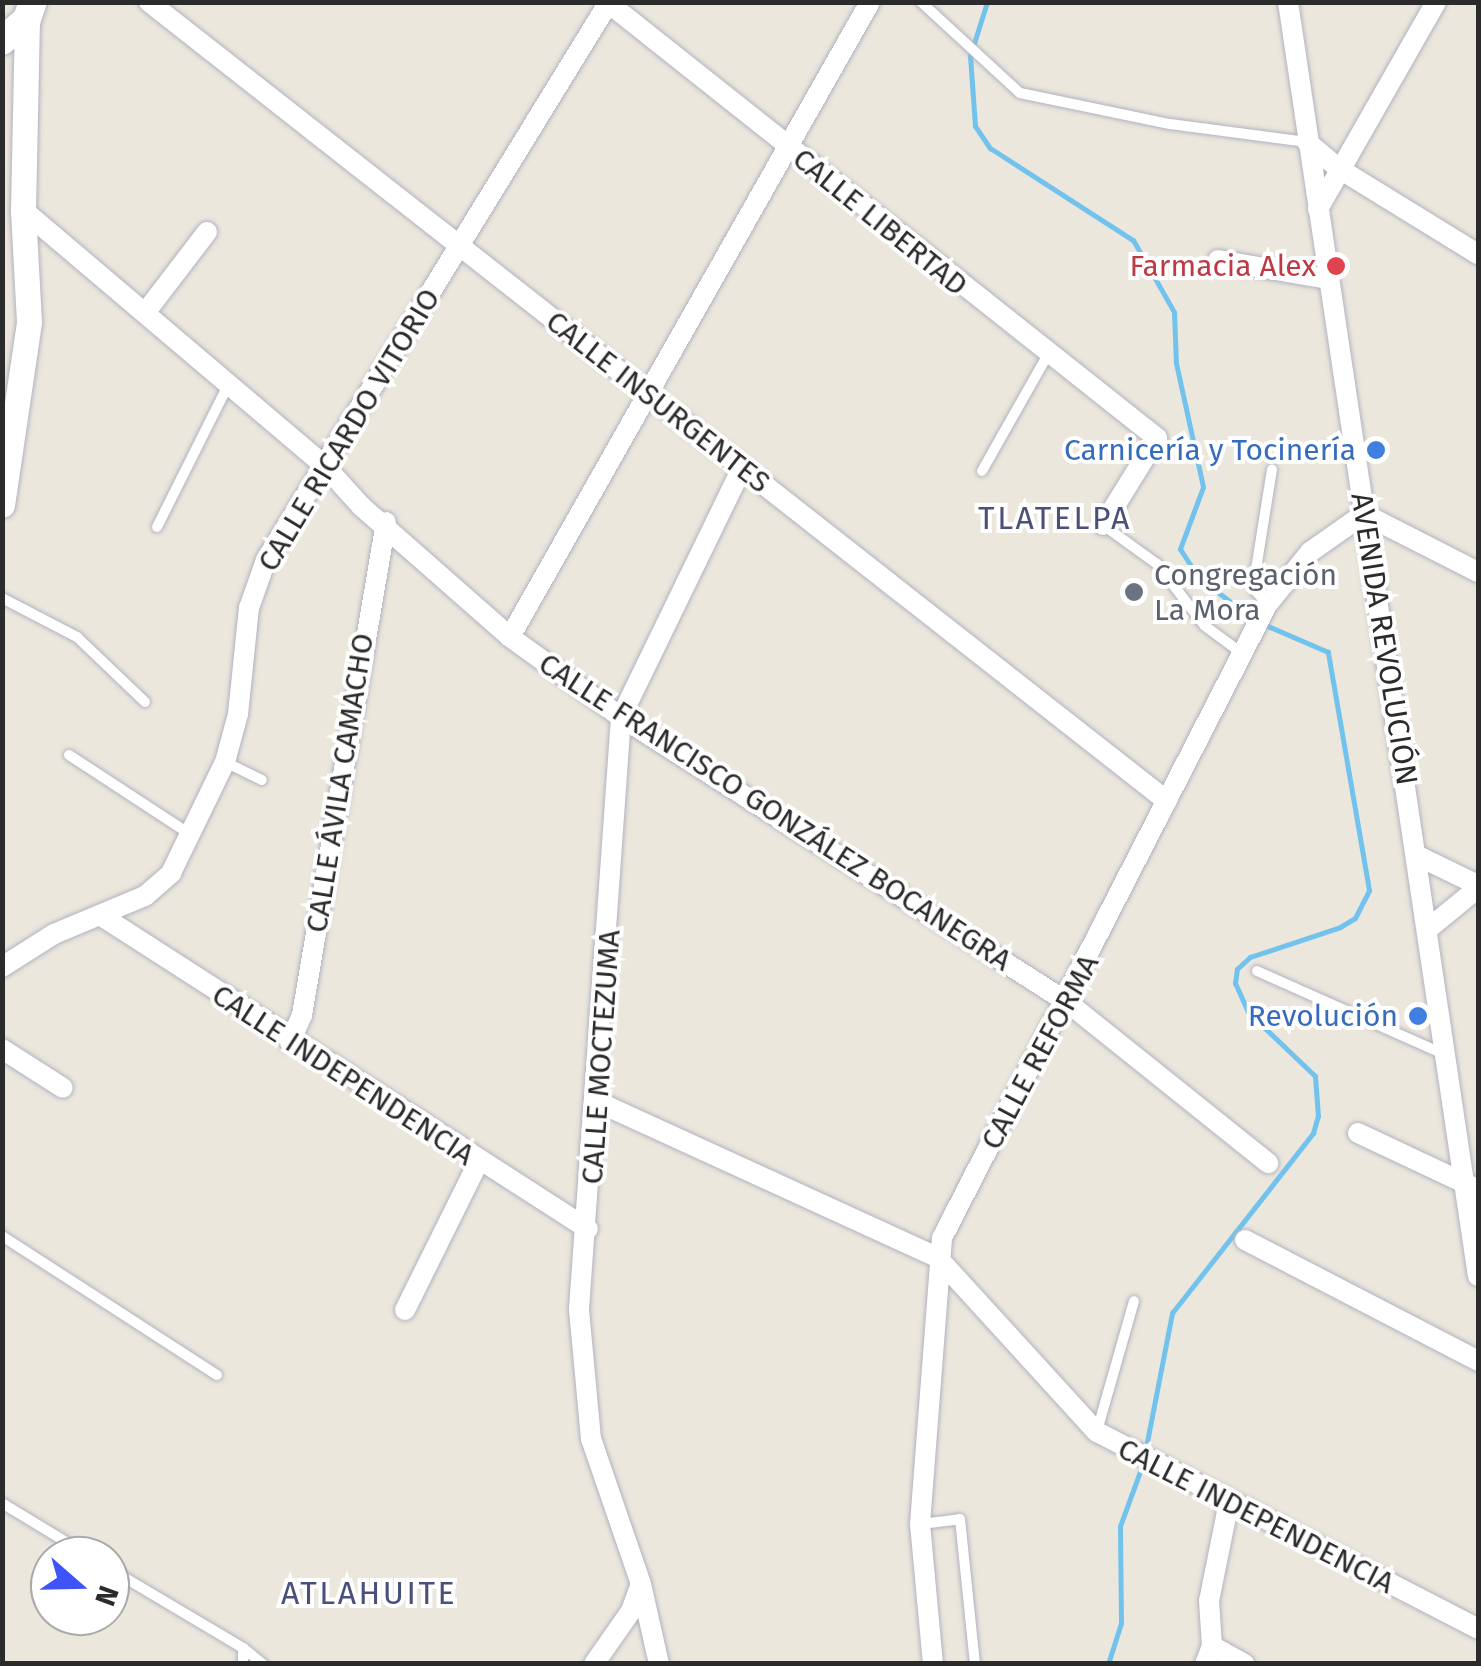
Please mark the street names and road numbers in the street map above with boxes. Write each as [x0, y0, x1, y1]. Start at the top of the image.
street label: CALLE LIBERTAD [786, 141, 974, 303]
street label: CALLE RICARDO VITORIO [250, 282, 448, 578]
street label: CALLE INSURGENTES [539, 303, 777, 501]
street label: AVENIDA REVOLUCIÓN [1343, 490, 1425, 788]
street label: CALLE ÁVILA CAMACHO [299, 631, 381, 935]
street label: CALLE FRANCISCO GONZÁLEZ BOCANEGRA [532, 645, 1018, 979]
street label: CALLE MOCTEZUMA [574, 928, 628, 1186]
street label: CALLE REFORMA [973, 948, 1107, 1156]
street label: CALLE INDEPENDENCIA [205, 977, 481, 1173]
street label: CALLE INDEPENDENCIA [1112, 1431, 1400, 1601]

